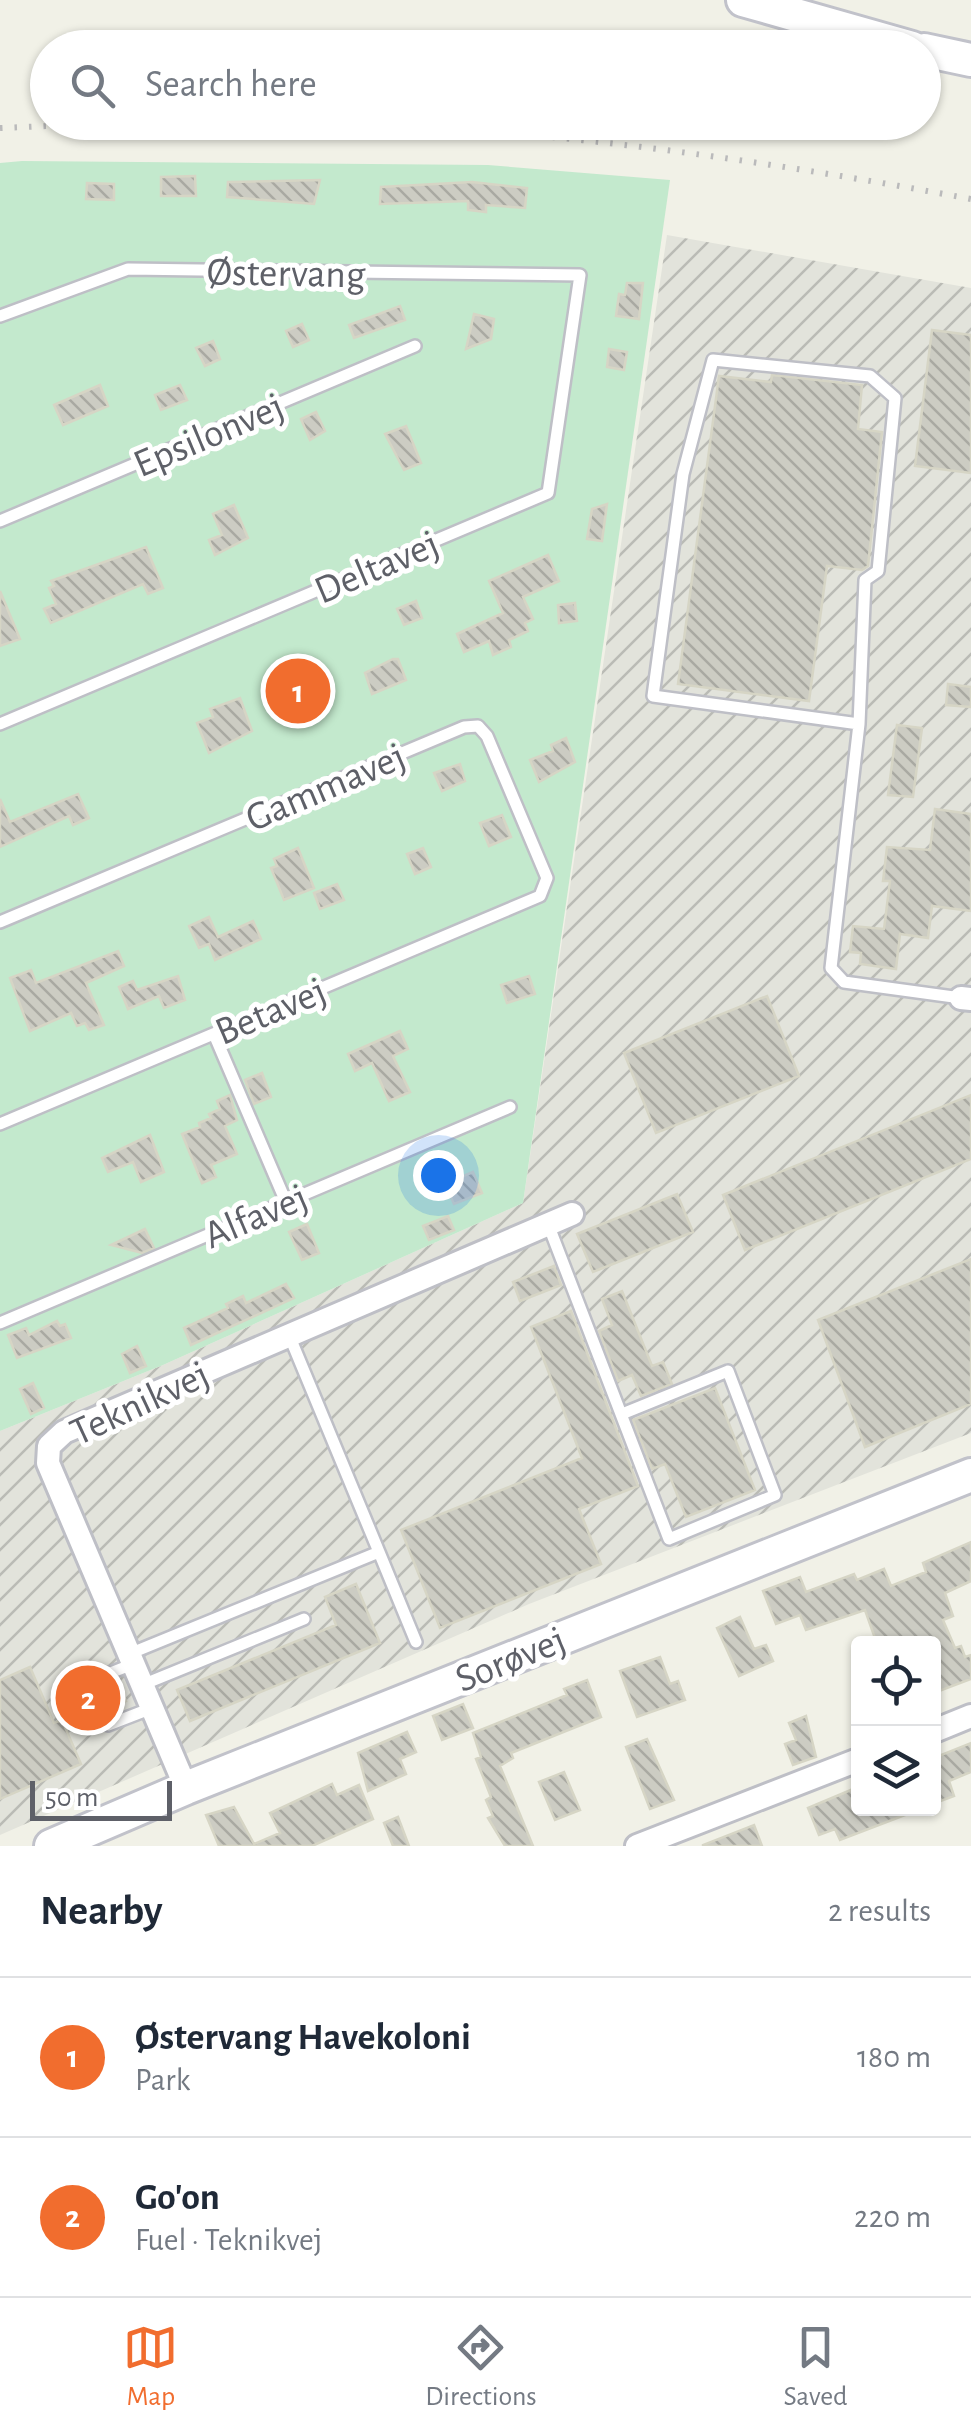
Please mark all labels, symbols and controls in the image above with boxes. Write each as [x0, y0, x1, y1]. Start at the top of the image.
search box [30, 30, 941, 140]
icon: search [65, 58, 120, 113]
text: Search here [145, 66, 317, 104]
street label: Østervang [206, 253, 366, 295]
street label: Epsilonvej [128, 386, 290, 485]
street label: Deltavej [309, 524, 445, 612]
pin: 1 [266, 654, 330, 728]
street label: Gammavej [240, 736, 411, 839]
street label: Betavej [210, 971, 332, 1053]
your location [413, 1150, 464, 1201]
street label: Alfavej [198, 1177, 313, 1256]
street label: Teknikvej [65, 1354, 215, 1453]
street label: Sorøvej [450, 1620, 571, 1700]
map controls [851, 1636, 941, 1816]
button: locate [851, 1636, 941, 1726]
pin: 2 [56, 1660, 120, 1736]
button: layers [851, 1726, 941, 1816]
scale bar [30, 1776, 172, 1820]
text: 50 m [45, 1784, 99, 1812]
text: Nearby [40, 1890, 163, 1932]
text: 2 results [828, 1895, 931, 1927]
text: Østervang Havekoloni [135, 2019, 471, 2057]
text: 1 [67, 2041, 78, 2073]
text: 180 m [857, 2041, 931, 2073]
text: Park [135, 2064, 190, 2096]
text: Go'on [135, 2179, 220, 2217]
text: 2 [65, 2201, 80, 2233]
text: 220 m [854, 2201, 931, 2233]
text: Fuel · Teknikvej [135, 2224, 322, 2256]
tab: Map [123, 2320, 178, 2414]
tab: Directions [425, 2320, 537, 2414]
tab: Saved [784, 2320, 848, 2414]

